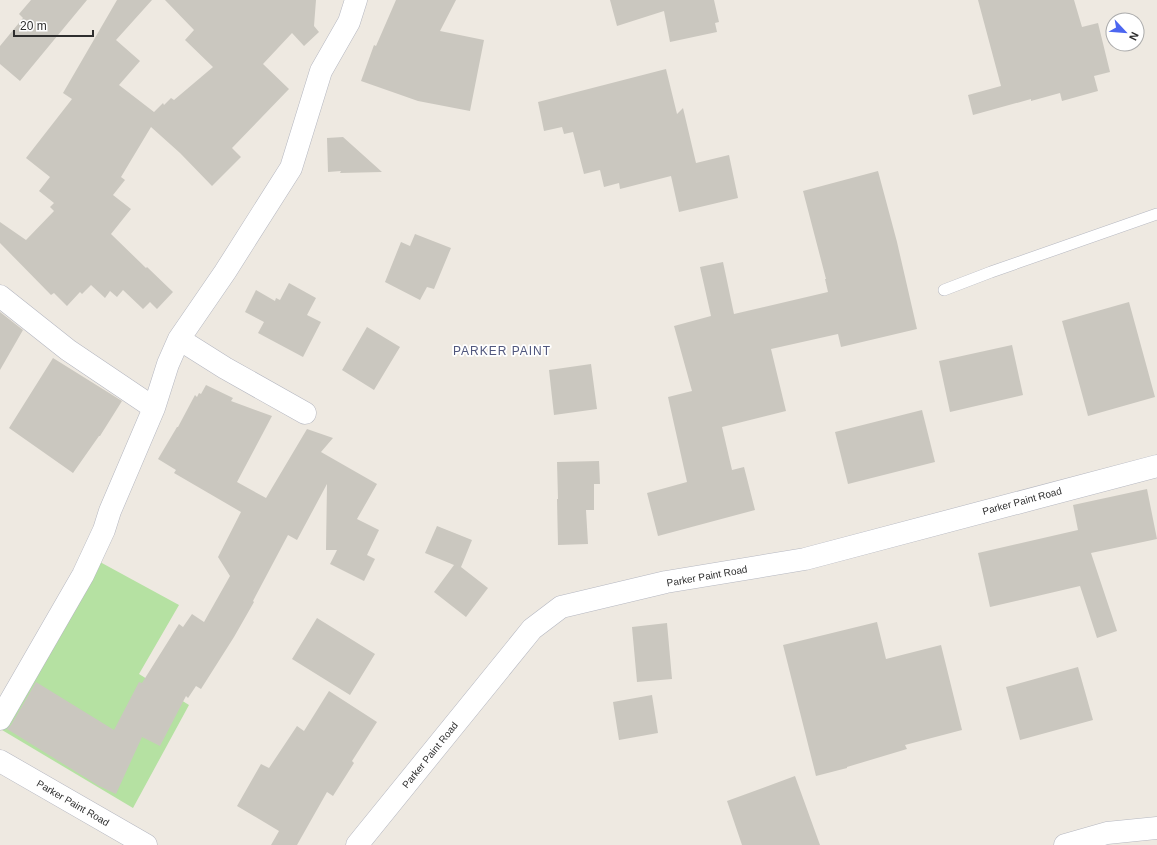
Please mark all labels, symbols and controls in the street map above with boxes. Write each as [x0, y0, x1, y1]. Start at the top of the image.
scale bar [14, 12, 93, 38]
north arrow [1105, 12, 1145, 52]
text: 20 m [20, 19, 47, 33]
text: N [1127, 30, 1141, 43]
district label: PARKER PAINT [453, 344, 551, 358]
street label: Parker Paint Road [981, 485, 1063, 517]
street label: Parker Paint Road [666, 563, 748, 589]
street label: Parker Paint Road [400, 720, 460, 790]
street label: Parker Paint Road [35, 778, 111, 828]

